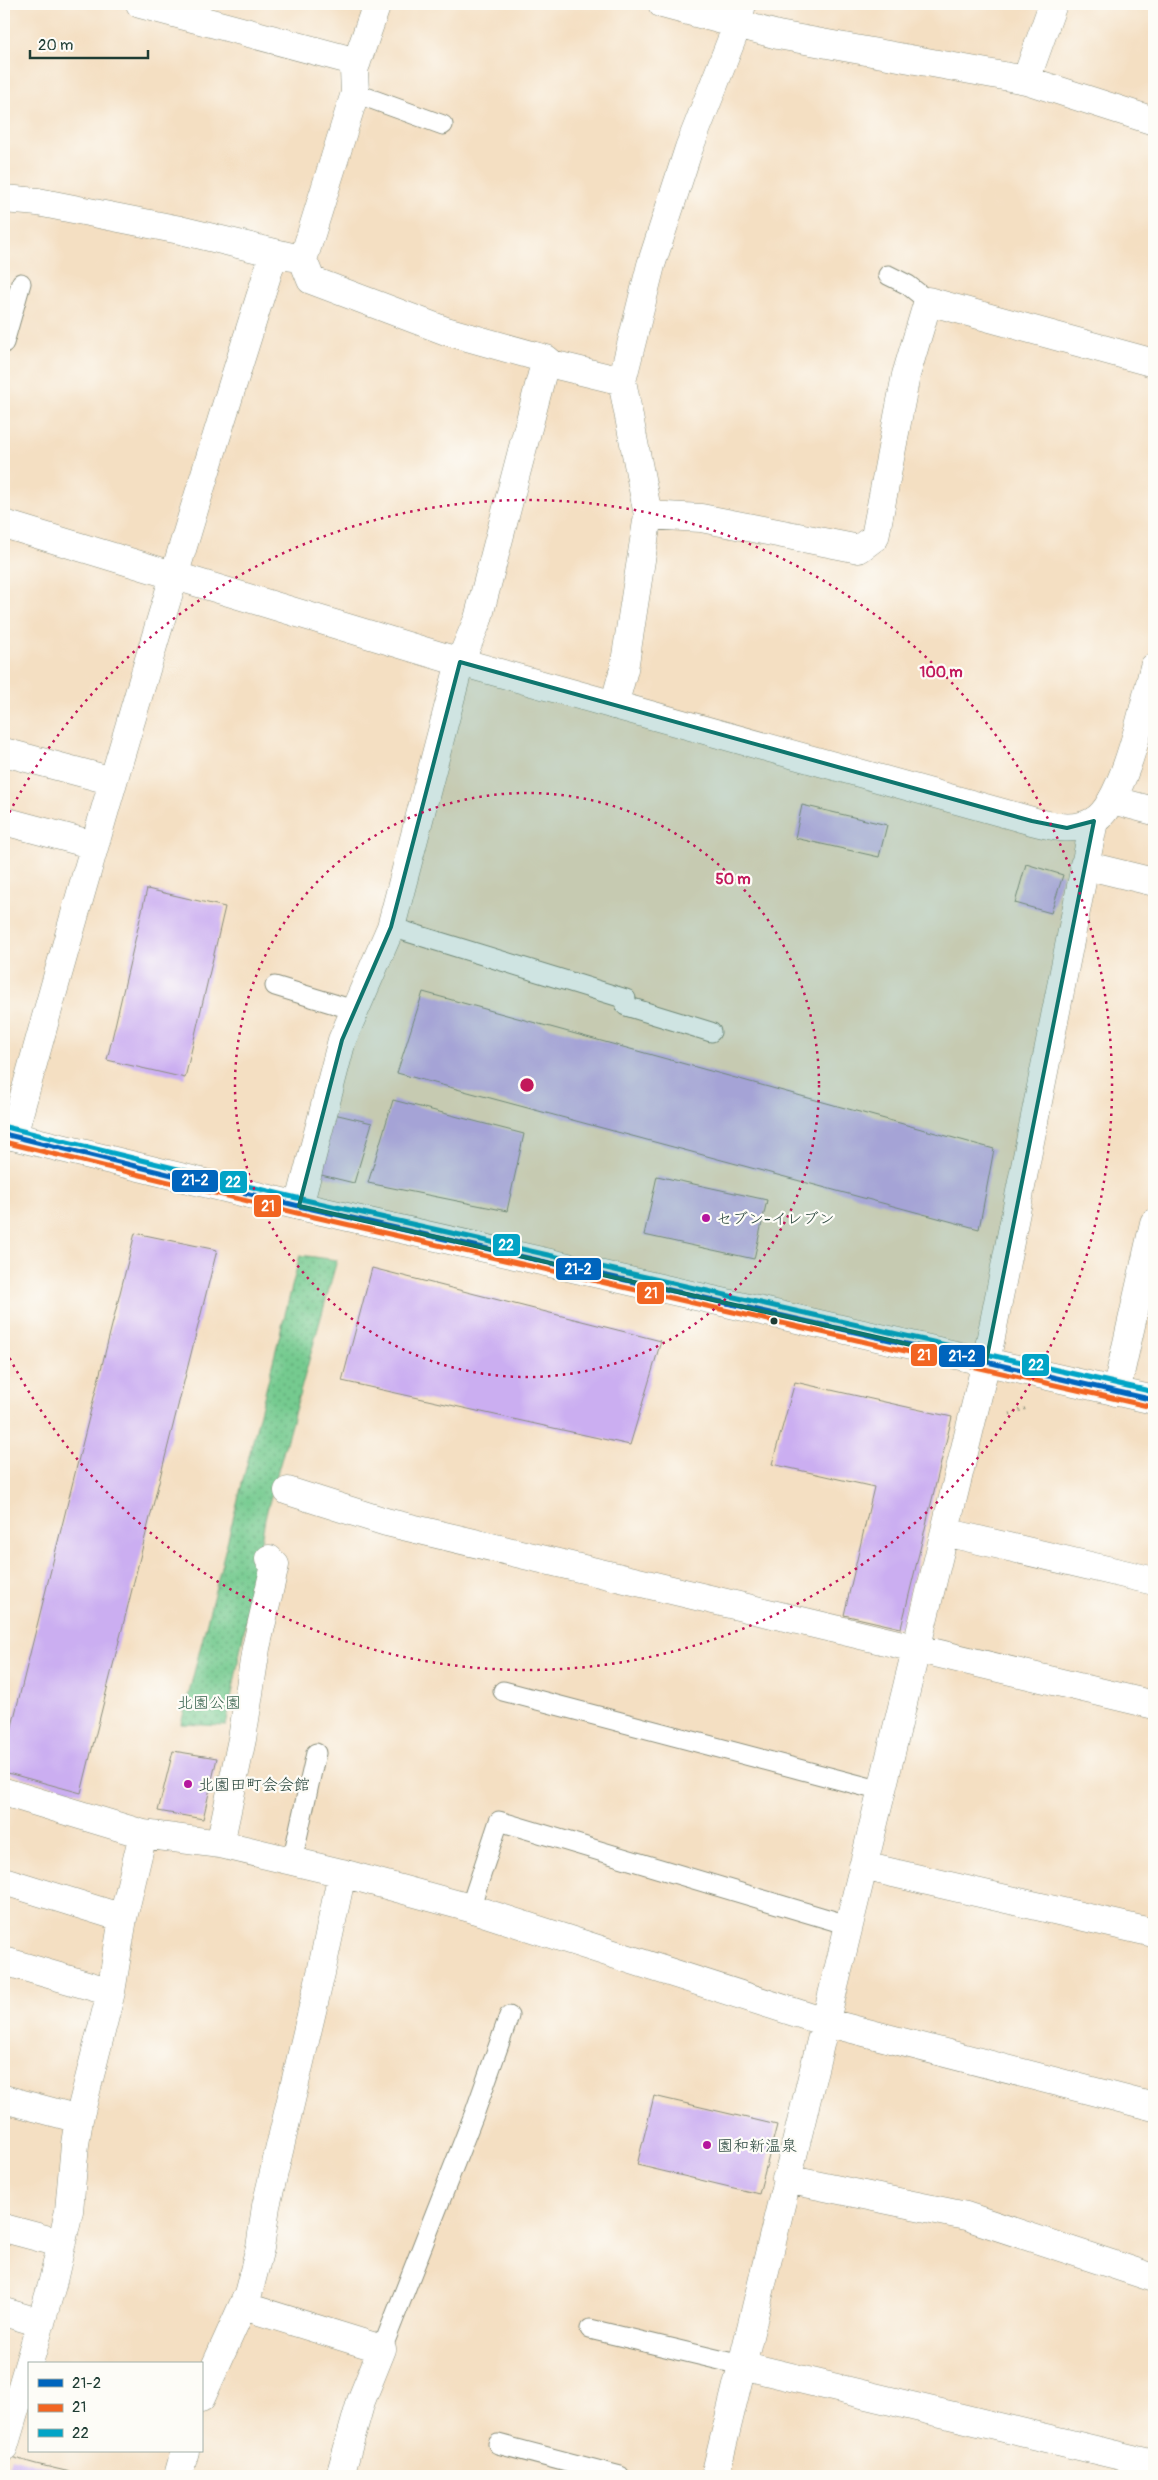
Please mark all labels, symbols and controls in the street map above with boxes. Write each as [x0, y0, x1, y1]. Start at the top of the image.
scale bar [30, 28, 148, 60]
text: 20 m [38, 36, 73, 55]
text: 100 m [920, 663, 962, 682]
text: 50 m [716, 870, 750, 889]
centre of rings [518, 1076, 536, 1094]
line badge: 21-2 [171, 1169, 219, 1193]
line badge: 22 [219, 1170, 248, 1194]
text: 21-2 [181, 1172, 209, 1189]
text: 22 [225, 1174, 241, 1191]
line badge: 21 [253, 1194, 282, 1218]
text: 21 [261, 1198, 275, 1215]
place label: セブン-イレブン [716, 1209, 835, 1229]
marker: セブン-イレブン [700, 1212, 712, 1224]
line badge: 22 [492, 1233, 521, 1257]
text: 22 [498, 1237, 514, 1254]
line badge: 21-2 [555, 1257, 602, 1281]
text: 21-2 [564, 1261, 592, 1278]
line badge: 21 [636, 1281, 665, 1305]
text: 21 [644, 1285, 658, 1302]
unlabelled marker [769, 1316, 779, 1326]
line badge: 21 [910, 1343, 938, 1367]
line badge: 21-2 [938, 1344, 986, 1368]
text: 21 [917, 1347, 931, 1364]
text: 21-2 [948, 1348, 976, 1365]
line badge: 22 [1021, 1353, 1050, 1377]
text: 22 [1028, 1357, 1044, 1374]
park label: 北園公園 [177, 1693, 241, 1713]
place label: 北園田町会会館 [198, 1775, 310, 1795]
marker: 北園田町会会館 [182, 1778, 194, 1790]
place label: 園和新温泉 [717, 2136, 797, 2156]
marker: 園和新温泉 [701, 2139, 713, 2151]
legend [28, 2362, 202, 2452]
text: 21-2 [72, 2374, 101, 2393]
text: 21 [72, 2398, 86, 2417]
text: 22 [72, 2424, 89, 2443]

